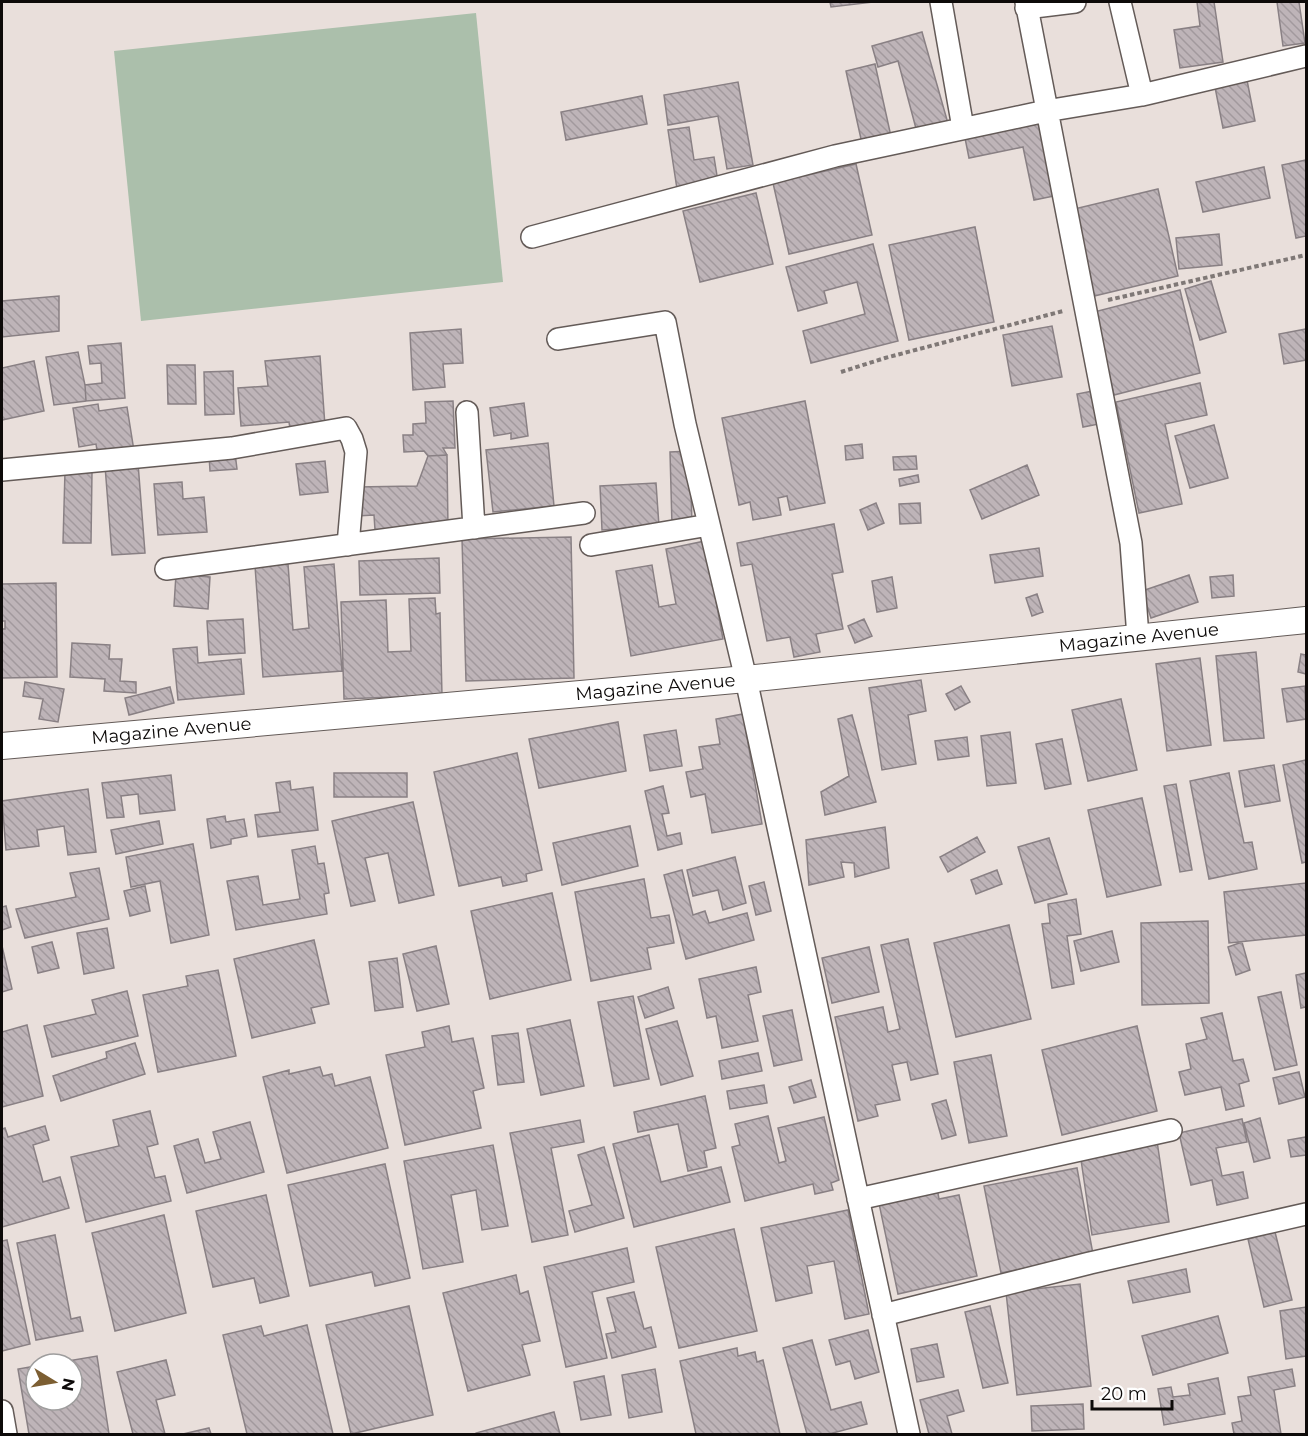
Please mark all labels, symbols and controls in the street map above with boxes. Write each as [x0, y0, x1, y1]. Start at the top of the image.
street label: Magazine Avenue [1058, 618, 1220, 657]
street label: Magazine Avenue [574, 669, 736, 705]
street label: Magazine Avenue [90, 713, 252, 749]
north arrow [24, 1352, 84, 1412]
scale bar [1092, 1373, 1172, 1411]
text: N [58, 1377, 79, 1393]
text: 20 m [1101, 1383, 1147, 1405]

